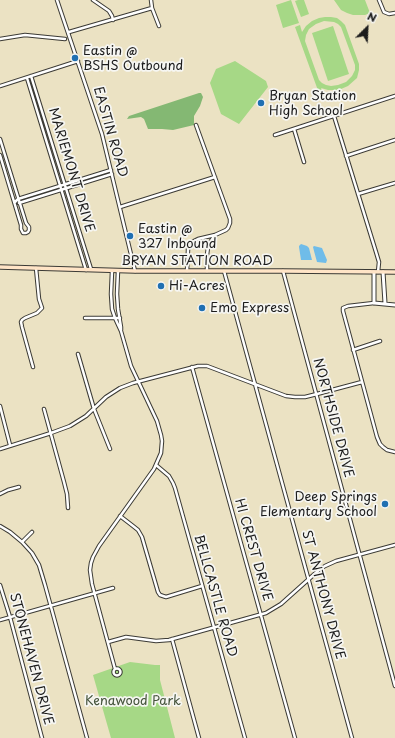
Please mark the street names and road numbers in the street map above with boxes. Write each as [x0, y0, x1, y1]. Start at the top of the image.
street label: EASTIN ROAD [90, 85, 130, 179]
street label: MARIEMONT DRIVE [45, 106, 97, 234]
street label: BRYAN STATION ROAD [121, 253, 273, 269]
street label: NORTHSIDE DRIVE [310, 356, 356, 480]
street label: HI CREST DRIVE [231, 497, 275, 603]
street label: ST ANTHONY DRIVE [298, 529, 348, 661]
street label: BELLCASTLE ROAD [190, 533, 240, 659]
street label: STONEHAVEN DRIVE [6, 591, 56, 727]

